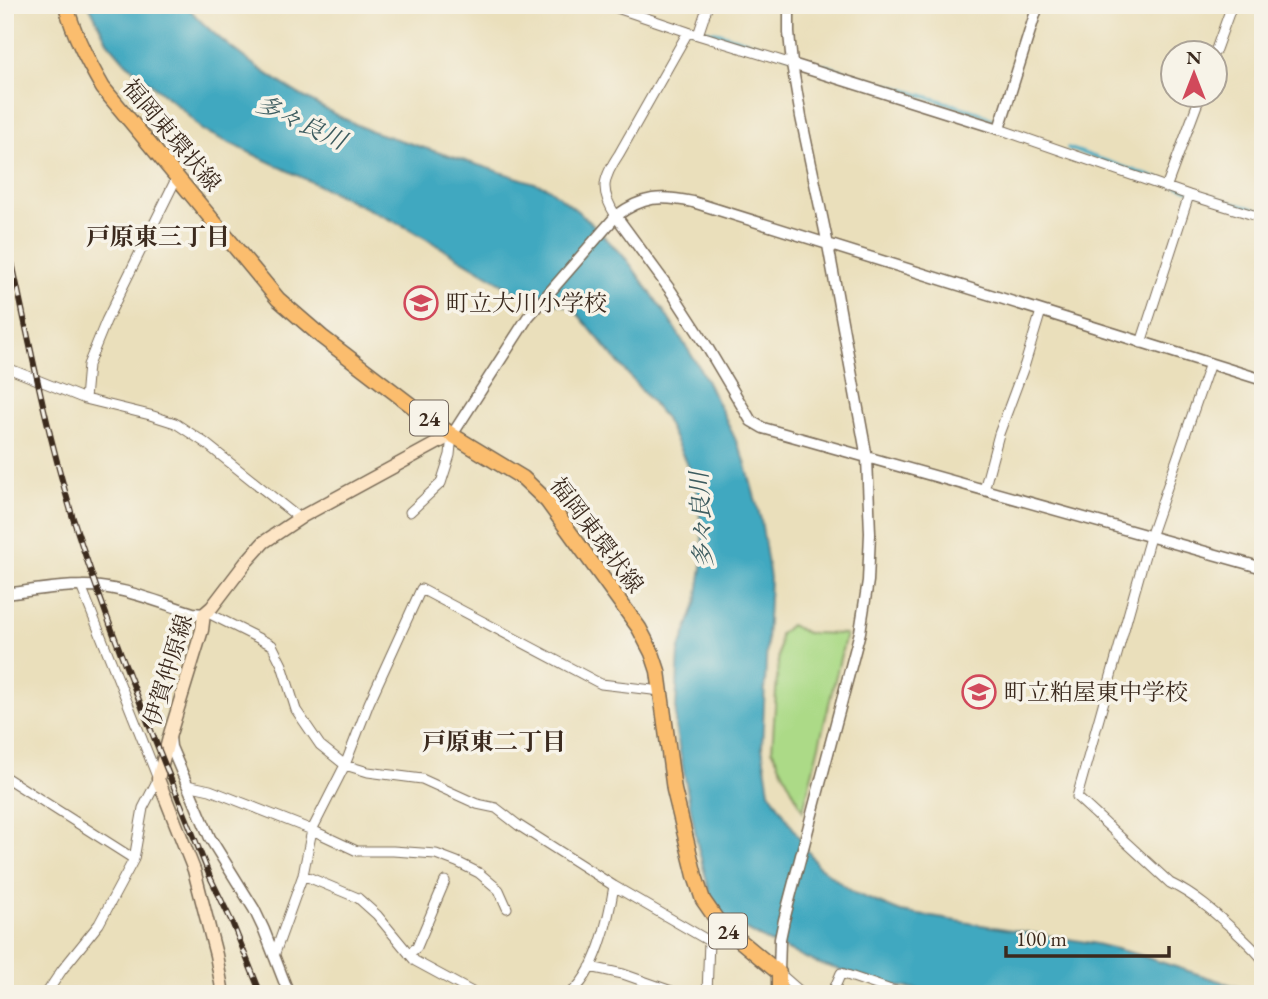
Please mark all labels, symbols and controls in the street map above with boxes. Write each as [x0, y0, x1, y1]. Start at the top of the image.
north arrow [1160, 38, 1230, 108]
text: N [1186, 45, 1202, 70]
street label: 福岡東環状線 [116, 73, 228, 197]
water label: 多々良川 [251, 88, 354, 158]
district label: 戸原東三丁目 [86, 221, 230, 252]
school or university icon: 町立大川小学校 [402, 284, 440, 322]
place label: 町立大川小学校 [446, 288, 607, 318]
road number: 24 [410, 400, 448, 436]
water label: 多々良川 [683, 468, 719, 569]
street label: 福岡東環状線 [543, 471, 651, 599]
street label: 伊賀仲原線 [137, 611, 199, 729]
school or university icon: 町立粕屋東中学校 [960, 673, 998, 711]
place label: 町立粕屋東中学校 [1004, 677, 1188, 707]
district label: 戸原東二丁目 [422, 726, 566, 757]
road number: 24 [709, 914, 747, 948]
scale bar [1006, 915, 1168, 959]
text: 100 m [1016, 925, 1067, 952]

